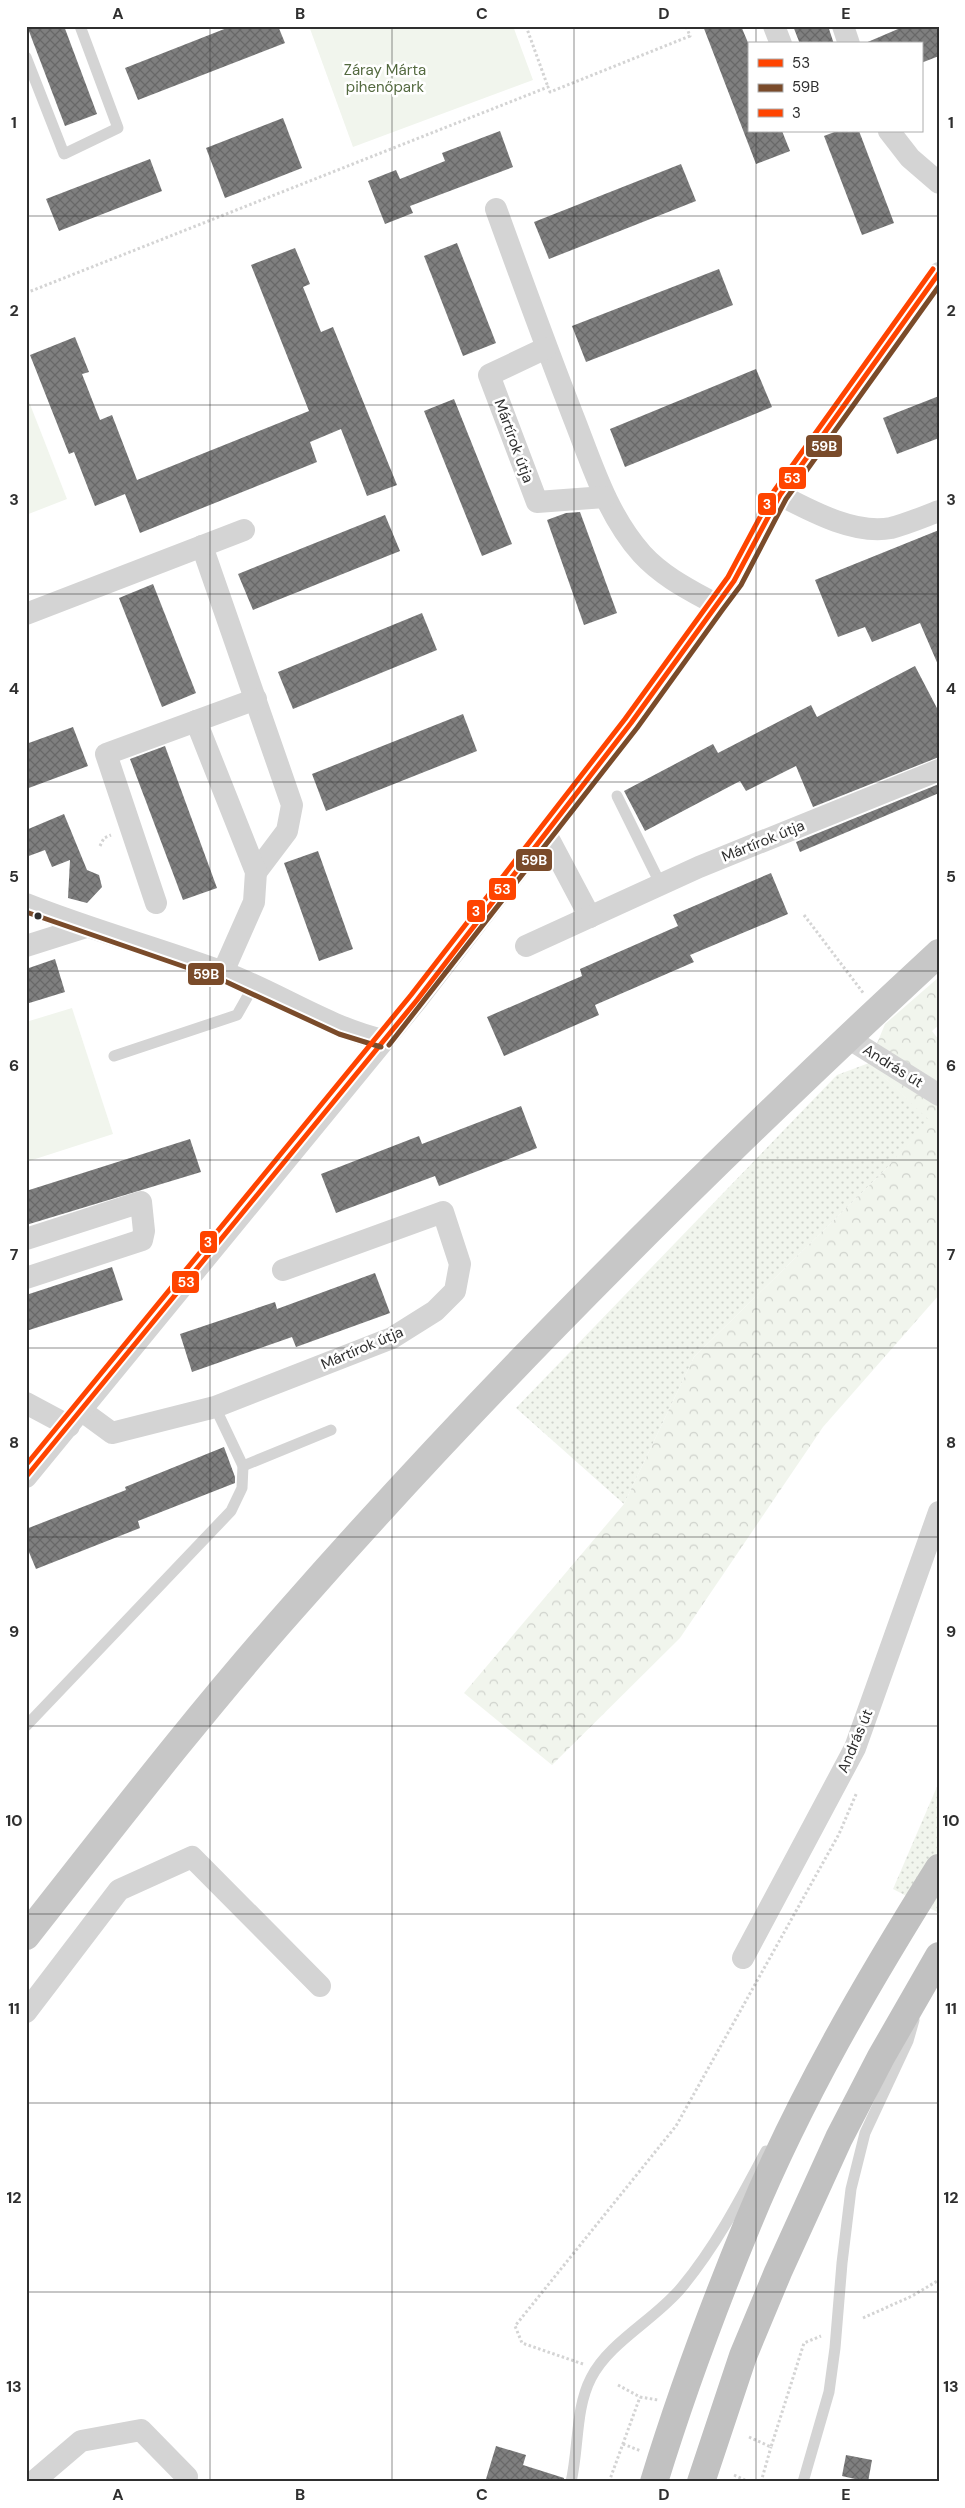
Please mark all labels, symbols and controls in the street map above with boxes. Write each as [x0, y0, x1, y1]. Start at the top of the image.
text: A [112, 3, 124, 24]
text: B [295, 3, 305, 24]
text: C [476, 3, 488, 24]
text: D [658, 3, 670, 24]
text: E [841, 3, 851, 24]
legend [748, 42, 922, 132]
text: 53 [792, 53, 810, 73]
park label: Záray Márta pihenőpark [344, 60, 426, 97]
text: 59B [792, 77, 819, 97]
text: 3 [792, 103, 801, 123]
text: 1 [11, 112, 17, 133]
text: 1 [948, 112, 954, 133]
text: 2 [9, 300, 19, 321]
text: 2 [946, 300, 956, 321]
street label: Mártírok útja [490, 396, 538, 486]
line badge: 59B [805, 434, 843, 458]
text: 59B [811, 437, 837, 455]
line badge: 53 [778, 466, 807, 490]
text: 53 [783, 469, 801, 487]
text: 3 [9, 489, 19, 510]
text: 3 [946, 489, 956, 510]
line badge: 3 [757, 492, 777, 516]
text: 3 [763, 495, 771, 513]
text: 4 [9, 678, 19, 699]
text: 4 [946, 678, 956, 699]
street label: Mártírok útja [719, 815, 807, 867]
line badge: 59B [515, 848, 553, 872]
text: 59B [521, 851, 547, 869]
text: 5 [9, 866, 19, 887]
text: 5 [946, 866, 956, 887]
line badge: 53 [488, 877, 517, 901]
text: 53 [493, 880, 511, 898]
line badge: 3 [466, 899, 486, 923]
text: 3 [472, 902, 480, 920]
unlabelled marker [33, 911, 43, 921]
line badge: 59B [187, 962, 225, 986]
text: 59B [193, 965, 219, 983]
street label: András út [859, 1040, 927, 1092]
text: 6 [9, 1055, 19, 1076]
text: 6 [946, 1055, 956, 1076]
line badge: 3 [199, 1230, 218, 1254]
text: 3 [204, 1233, 212, 1251]
text: 7 [10, 1244, 19, 1265]
text: 7 [947, 1244, 956, 1265]
line badge: 53 [171, 1270, 200, 1294]
text: 53 [177, 1273, 195, 1291]
street label: Mártírok útja [318, 1322, 406, 1374]
text: 8 [9, 1432, 19, 1453]
text: 8 [946, 1432, 956, 1453]
text: 9 [9, 1621, 19, 1642]
text: 9 [946, 1621, 956, 1642]
street label: András út [833, 1706, 877, 1776]
text: 10 [5, 1810, 23, 1831]
text: 10 [942, 1810, 960, 1831]
text: 11 [8, 1998, 20, 2019]
text: 11 [945, 1998, 957, 2019]
text: 12 [6, 2187, 22, 2208]
text: 12 [943, 2187, 959, 2208]
text: 13 [6, 2376, 22, 2397]
text: 13 [943, 2376, 959, 2397]
text: A [112, 2484, 124, 2505]
text: B [295, 2484, 305, 2505]
text: C [476, 2484, 488, 2505]
text: D [658, 2484, 670, 2505]
text: E [841, 2484, 851, 2505]

